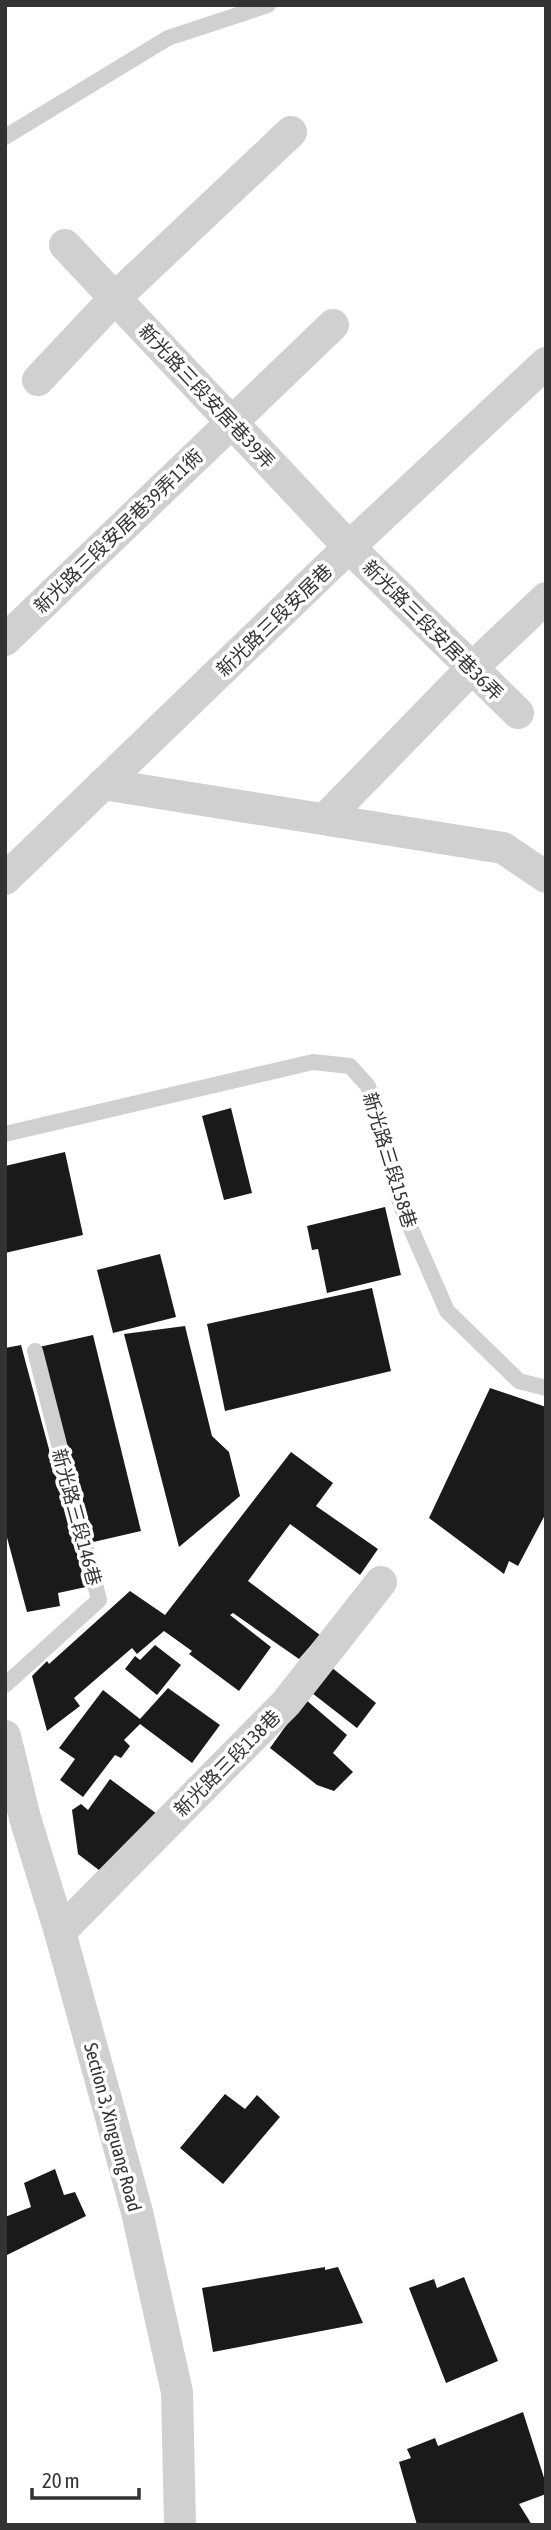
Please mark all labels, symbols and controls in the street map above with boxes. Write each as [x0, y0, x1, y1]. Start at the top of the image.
street label: 新光路三段安居巷39弄 [135, 319, 279, 473]
street label: 新光路三段安居巷39弄11衖 [29, 445, 207, 617]
street label: 新光路三段安居巷36弄 [358, 555, 508, 705]
street label: 新光路三段安居巷 [212, 559, 336, 681]
street label: 新光路三段158巷 [359, 1089, 421, 1231]
street label: 新光路三段146巷 [48, 1446, 106, 1588]
street label: 新光路三段138巷 [169, 1705, 285, 1821]
street label: Section 3, Xinguang Road [80, 2040, 146, 2214]
scale bar [32, 2456, 138, 2500]
text: 20 m [42, 2468, 80, 2492]

